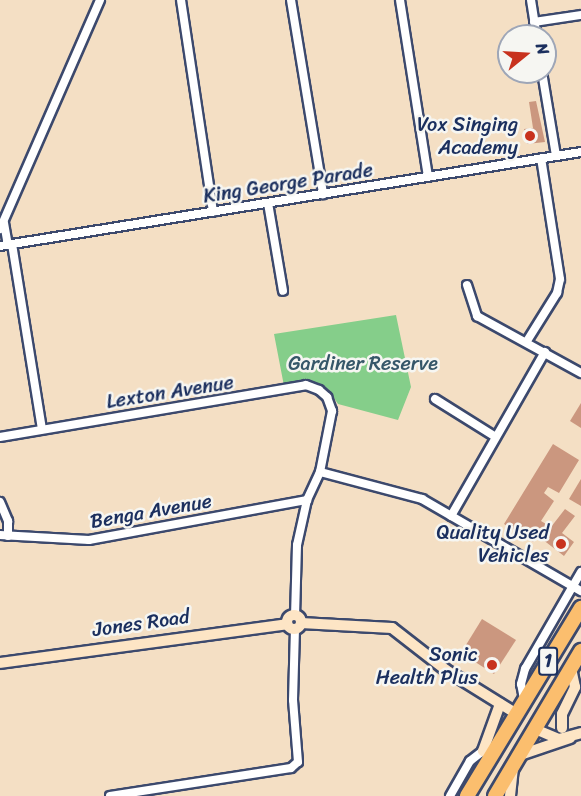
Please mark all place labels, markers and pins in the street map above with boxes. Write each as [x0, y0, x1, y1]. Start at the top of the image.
place label: Vox Singing Academy [417, 112, 518, 159]
marker: Vox Singing Academy [523, 129, 537, 143]
place label: Quality Used Vehicles [437, 520, 549, 567]
marker: Quality Used Vehicles [554, 537, 568, 551]
place label: Sonic Health Plus [376, 642, 478, 689]
marker: Sonic Health Plus [483, 656, 501, 674]

